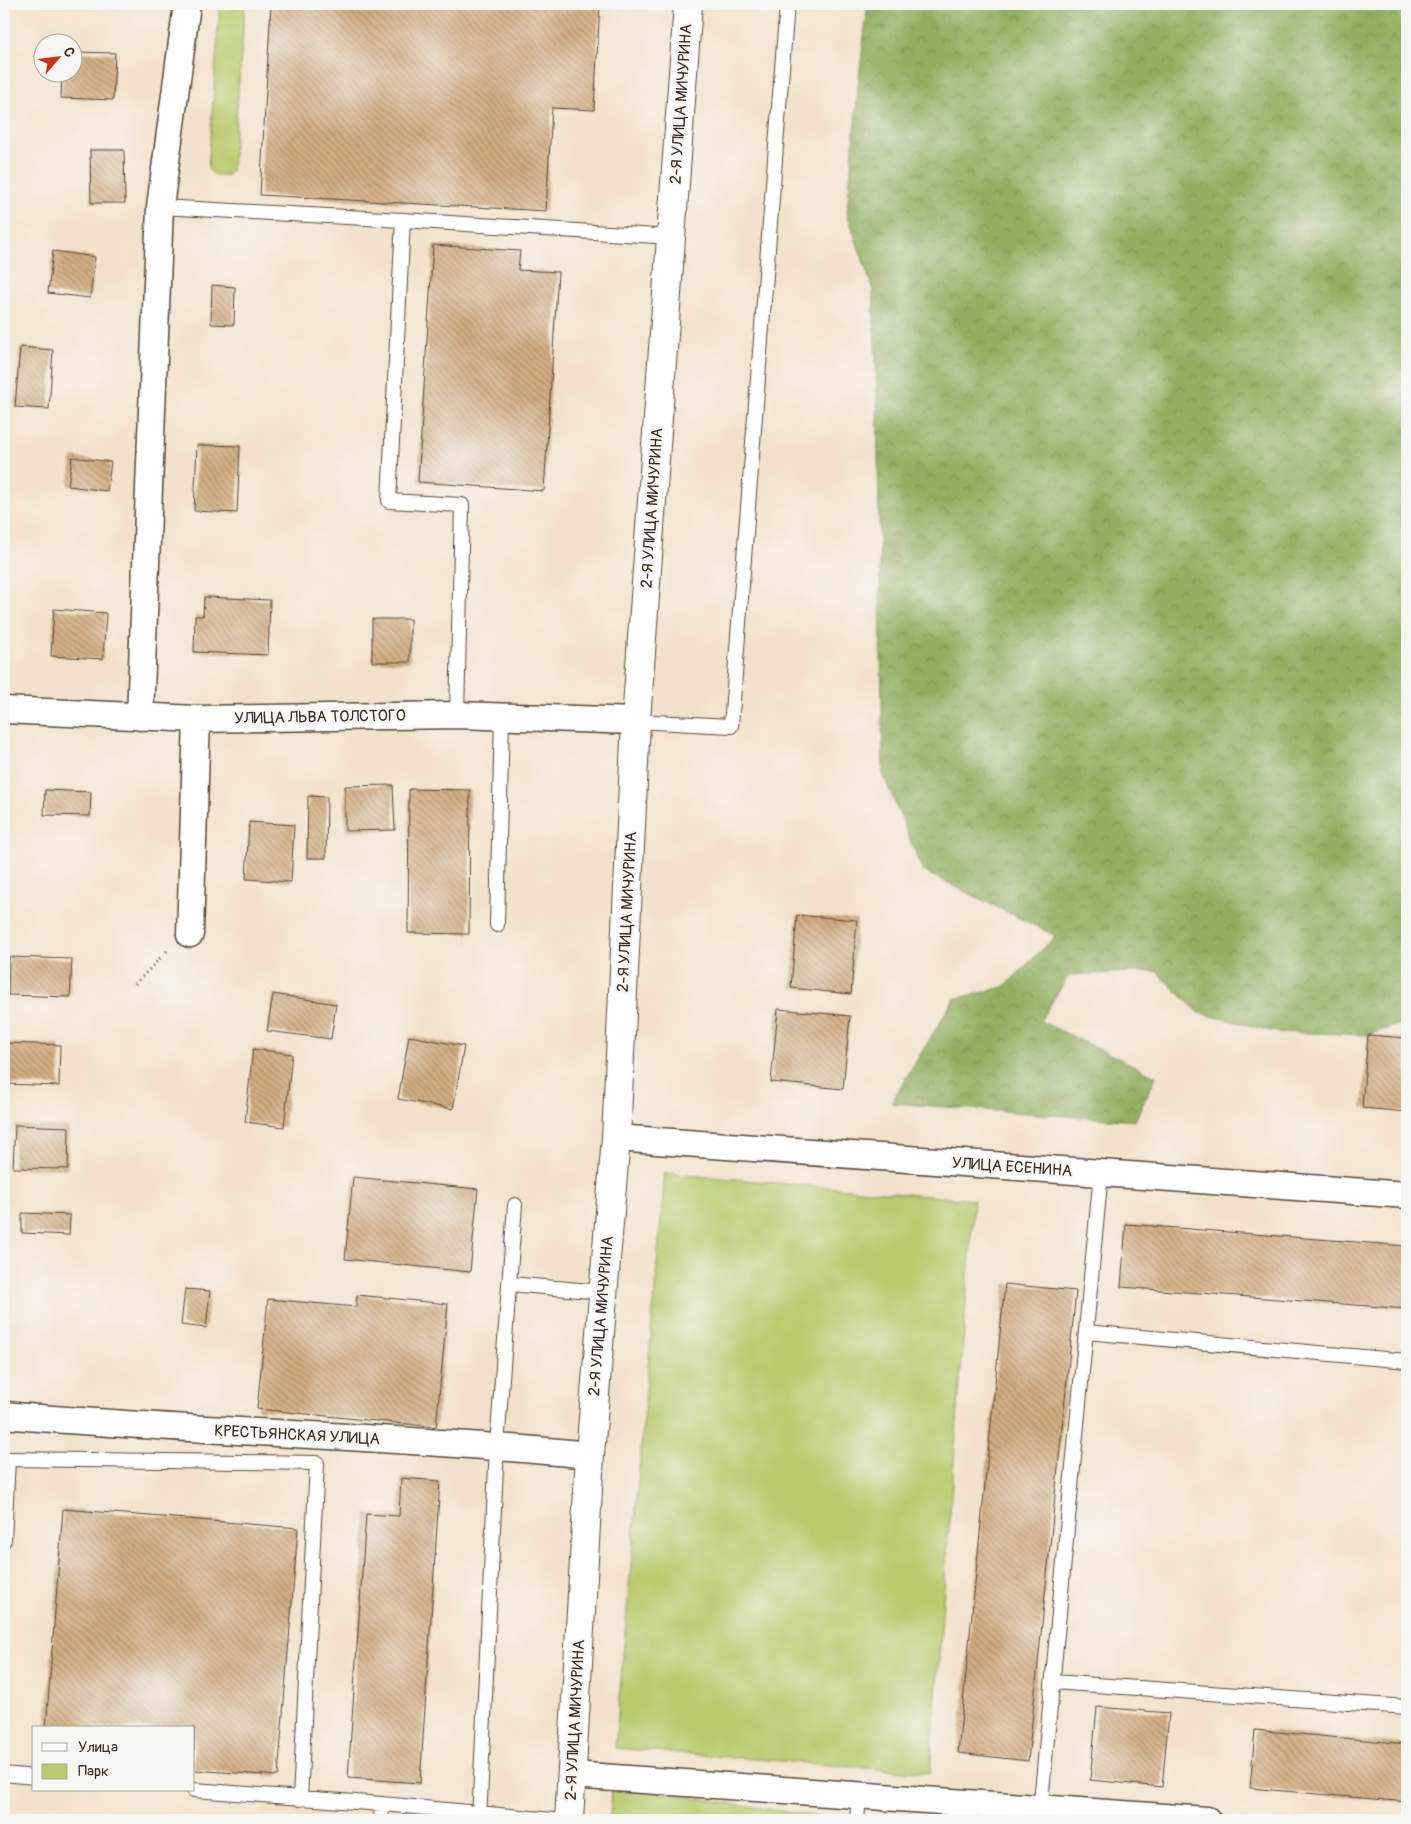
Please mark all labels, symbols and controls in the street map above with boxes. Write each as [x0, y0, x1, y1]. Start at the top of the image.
street label: 2-Я УЛИЦА МИЧУРИНА [665, 23, 697, 185]
north arrow [32, 32, 82, 82]
text: С [60, 44, 79, 60]
street label: 2-Я УЛИЦА МИЧУРИНА [636, 427, 668, 589]
street label: УЛИЦА ЛЬВА ТОЛСТОГО [234, 706, 406, 728]
street label: 2-Я УЛИЦА МИЧУРИНА [613, 831, 641, 993]
street label: УЛИЦА ЕСЕНИНА [951, 1153, 1073, 1181]
street label: 2-Я УЛИЦА МИЧУРИНА [584, 1235, 618, 1397]
street label: КРЕСТЬЯНСКАЯ УЛИЦА [214, 1421, 380, 1449]
street label: 2-Я УЛИЦА МИЧУРИНА [561, 1639, 589, 1801]
legend [32, 1726, 195, 1792]
text: Улица [78, 1738, 118, 1757]
text: Парк [78, 1762, 109, 1781]

